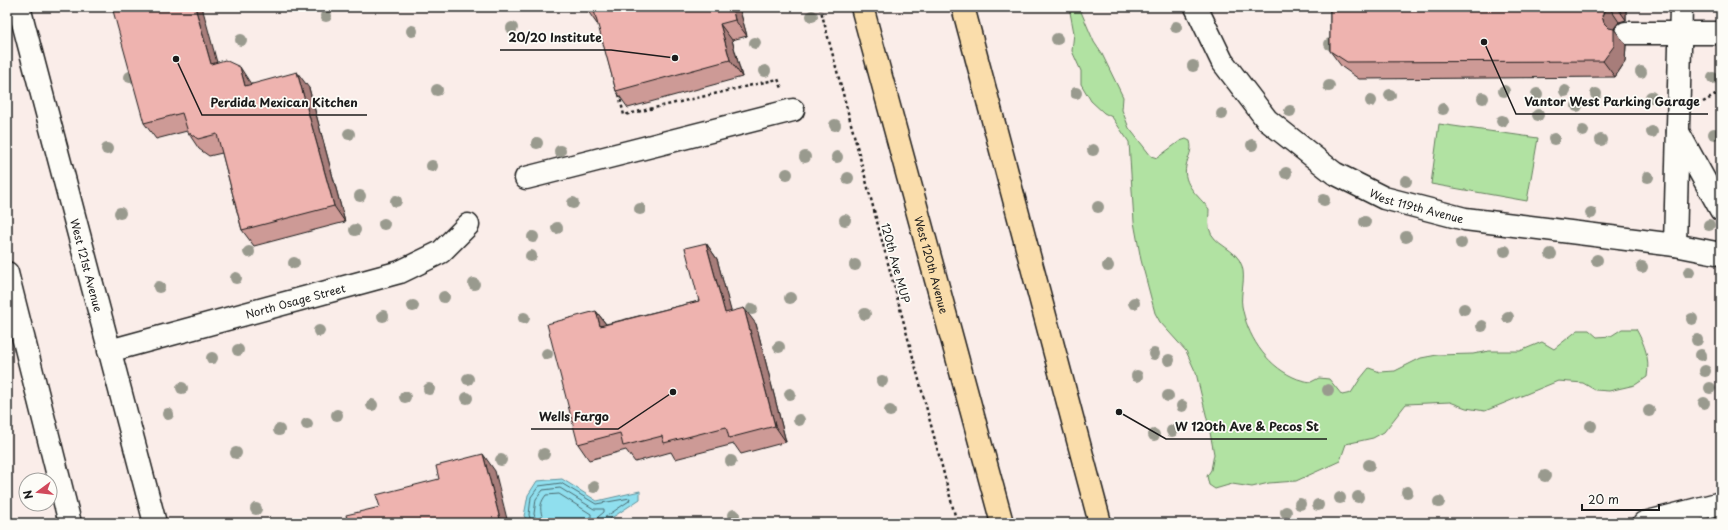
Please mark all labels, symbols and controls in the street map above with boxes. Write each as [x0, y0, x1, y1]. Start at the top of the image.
callout: 20/20 Institute [500, 26, 611, 50]
text: 20/20 Institute [508, 28, 602, 46]
callout: Vantor West Parking Garage [1516, 90, 1708, 114]
callout: Perdida Mexican Kitchen [202, 91, 367, 115]
text: Vantor West Parking Garage [1524, 92, 1700, 110]
text: Perdida Mexican Kitchen [210, 93, 358, 111]
street label: West 119th Avenue [1367, 184, 1466, 227]
street label: West 120th Avenue [911, 214, 953, 315]
street label: West 121st Avenue [67, 217, 107, 314]
street label: 120th Ave MUP [877, 221, 915, 305]
street label: North Osage Street [243, 279, 347, 322]
callout: Wells Fargo [531, 405, 618, 429]
text: Wells Fargo [539, 407, 609, 425]
callout: W 120th Ave & Pecos St [1166, 415, 1327, 439]
text: W 120th Ave & Pecos St [1175, 417, 1319, 435]
north arrow [18, 472, 58, 512]
scale bar [1582, 486, 1659, 512]
text: N [18, 488, 37, 501]
text: 20 m [1588, 490, 1619, 508]

